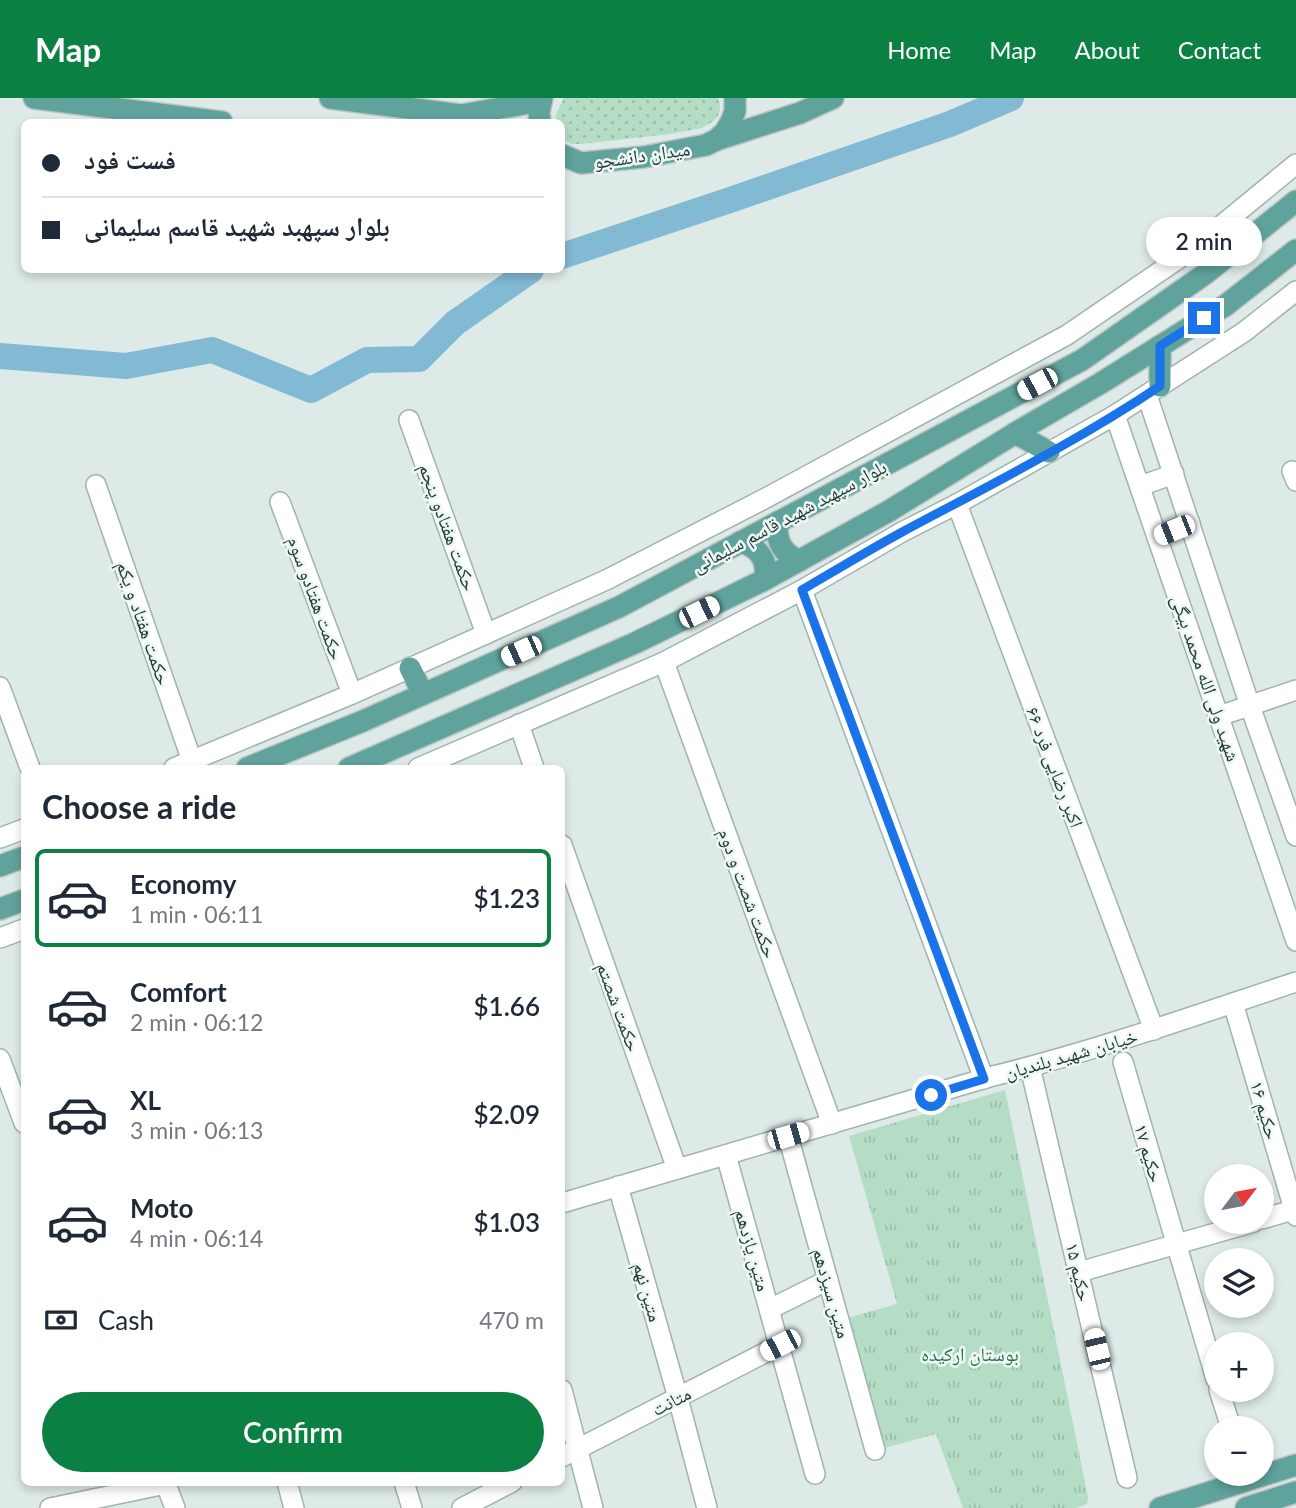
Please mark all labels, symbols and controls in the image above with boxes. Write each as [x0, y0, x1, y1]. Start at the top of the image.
text: Map [35, 29, 101, 69]
text: Home [887, 35, 951, 64]
text: Map [989, 35, 1037, 64]
text: About [1075, 35, 1140, 64]
text: Contact [1178, 35, 1261, 64]
street label: میدان دانشجو [592, 136, 692, 174]
text: فست فود [84, 143, 176, 175]
text: بلوار سپهبد شهید قاسم سلیمانی [84, 210, 390, 242]
callout: 2 min [1146, 216, 1262, 266]
text: 2 min [1176, 227, 1232, 255]
route end [1188, 302, 1220, 334]
car [1014, 365, 1061, 403]
street label: بلوار سپهبد شهید قاسم سلیمانی [688, 454, 891, 578]
street label: حکمت هفتادو پنجم [413, 460, 482, 594]
car [1151, 512, 1198, 548]
street label: حکمت هفتادو سوم [281, 533, 350, 664]
street label: حکمت هفتاد و یکم [111, 558, 176, 688]
street label: شهید ولی الله محمد بیگی [1166, 591, 1246, 765]
car [676, 593, 723, 631]
car [498, 633, 545, 669]
street label: ۶۶ اکبر رضایی فرد [1021, 703, 1089, 831]
text: Choose a ride [42, 787, 236, 826]
street label: حکمت شصت و دوم [711, 825, 783, 962]
icon: car [46, 867, 109, 930]
text: Economy [130, 868, 236, 900]
text: $1.23 [474, 882, 540, 914]
text: 1 min · 06:11 [130, 900, 263, 928]
street label: حکمت شصتم [591, 959, 646, 1055]
icon: car [46, 975, 109, 1038]
text: Comfort [130, 976, 227, 1008]
text: $1.66 [474, 990, 540, 1022]
text: 2 min · 06:12 [130, 1008, 263, 1036]
street label: خیابان شهید بلندیان [1002, 1024, 1140, 1084]
street label: حکیم ۱۶ [1244, 1078, 1285, 1142]
route start [915, 1079, 947, 1111]
icon: car [46, 1083, 109, 1146]
text: XL [130, 1084, 161, 1116]
text: $2.09 [474, 1098, 540, 1130]
text: 3 min · 06:13 [130, 1116, 263, 1144]
car [765, 1120, 812, 1152]
street label: حکیم ۱۷ [1128, 1121, 1169, 1185]
north arrow [1204, 1164, 1274, 1234]
map controls [1204, 1164, 1274, 1486]
icon: car [46, 1191, 109, 1254]
text: Moto [130, 1192, 193, 1224]
text: $1.03 [474, 1206, 540, 1238]
street label: متین یازدهم [729, 1206, 776, 1294]
text: 4 min · 06:14 [130, 1224, 263, 1252]
street label: حکیم ۱۵ [1060, 1240, 1097, 1304]
street label: متین سیزدهم [807, 1245, 856, 1341]
button: layers [1204, 1248, 1274, 1318]
street label: متین نهم [627, 1259, 668, 1325]
icon: cash [42, 1301, 80, 1339]
text: Cash [98, 1304, 154, 1336]
text: 470 m [479, 1306, 544, 1334]
car [757, 1326, 804, 1364]
car [1083, 1326, 1112, 1372]
button: + [1204, 1332, 1274, 1402]
park label: بوستان ارکیده [921, 1342, 1019, 1366]
street label: متانت [647, 1381, 694, 1420]
button: Confirm [42, 1392, 544, 1472]
button: − [1204, 1416, 1274, 1486]

